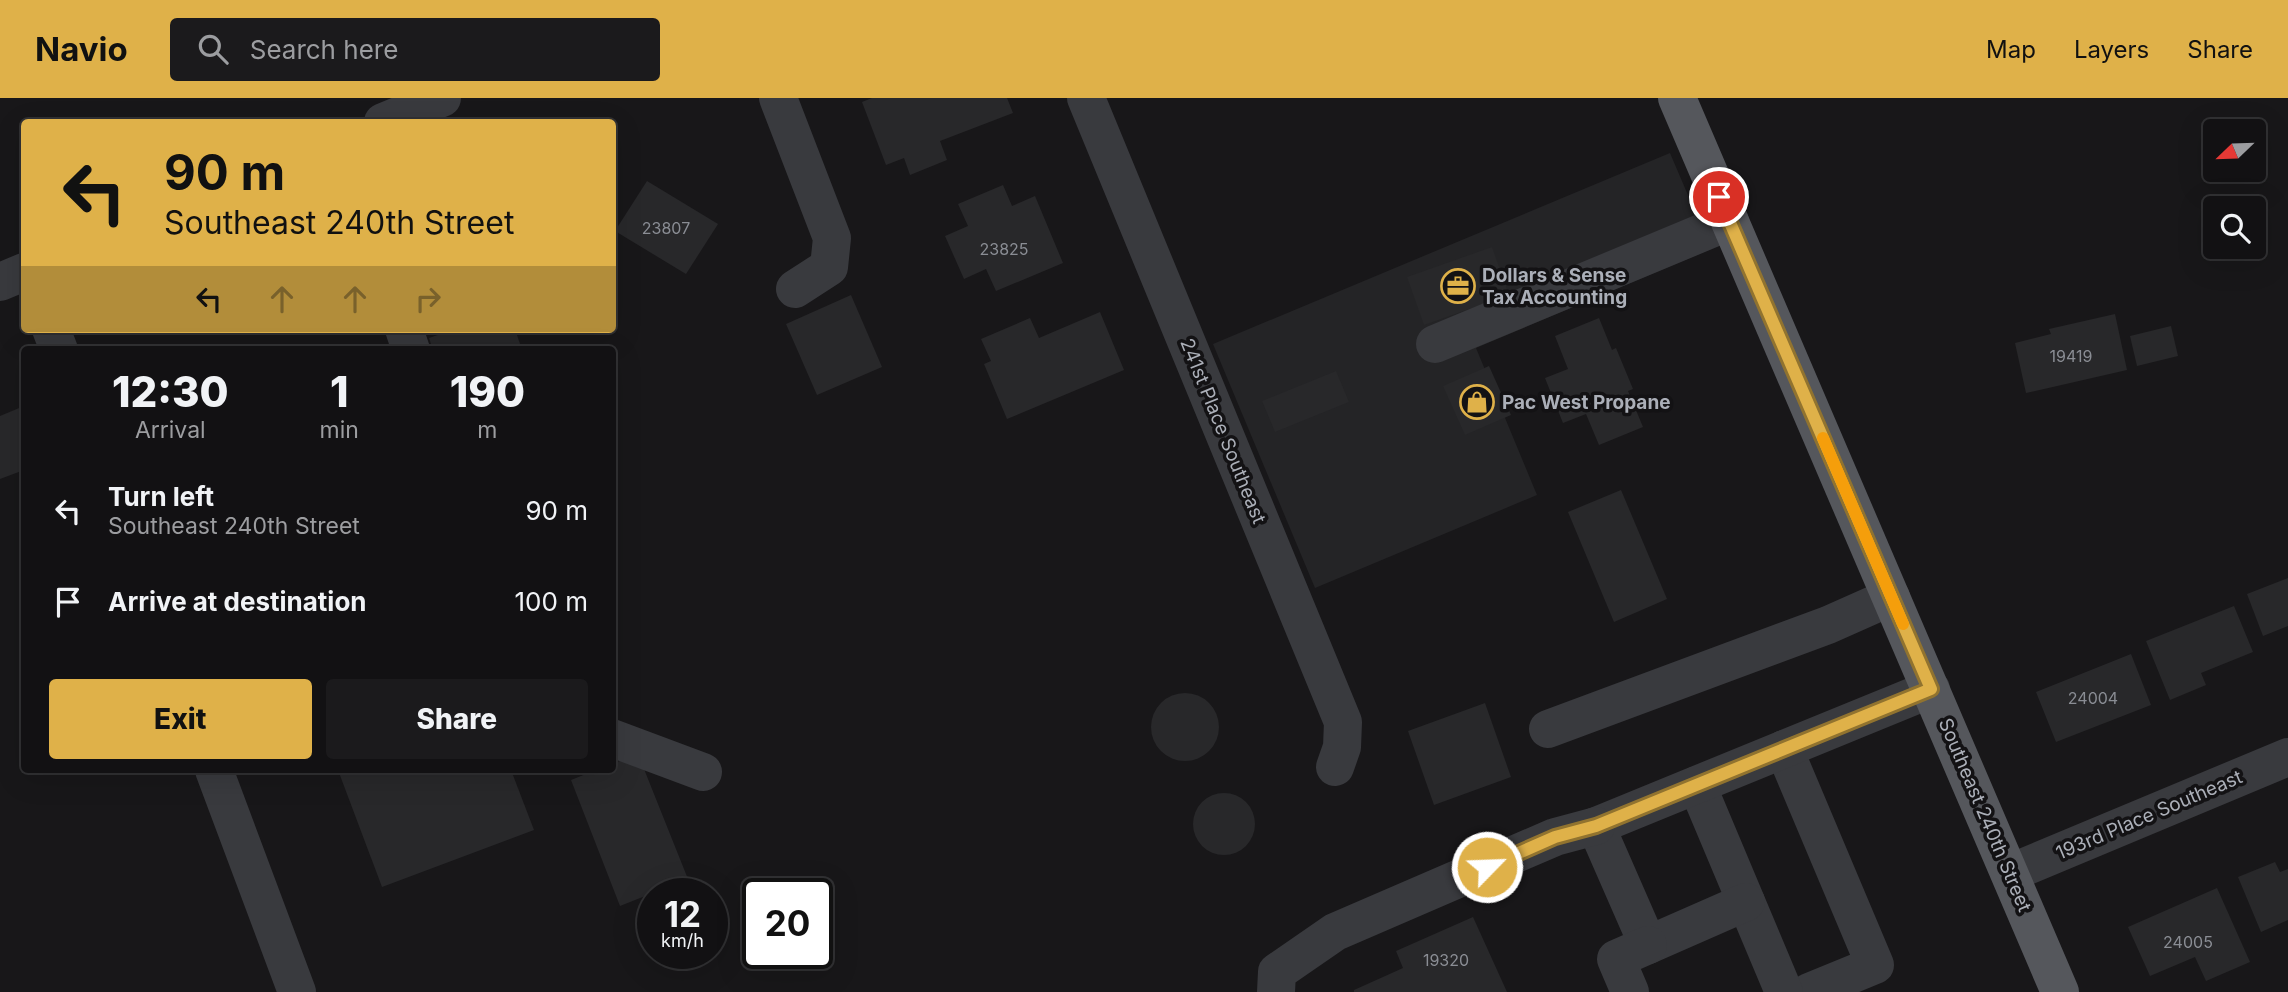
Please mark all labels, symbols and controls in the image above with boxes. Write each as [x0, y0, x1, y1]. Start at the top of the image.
search box [170, 18, 660, 81]
text: Navio [35, 29, 128, 69]
icon: search [194, 30, 232, 68]
text: Search here [250, 34, 398, 65]
text: Map [1986, 35, 2036, 64]
text: Layers [2074, 35, 2149, 64]
text: Share [2187, 35, 2253, 64]
north arrow [2203, 119, 2266, 182]
map controls [2203, 119, 2266, 259]
text: 90 m [164, 143, 285, 202]
icon: left [49, 147, 140, 238]
pin [1689, 167, 1749, 227]
icon: arrive [1700, 178, 1738, 216]
button: search [2203, 196, 2266, 259]
text: Southeast 240th Street [164, 203, 514, 242]
house number: 23807 [642, 218, 690, 238]
house number: 23825 [979, 239, 1029, 259]
place label: Dollars & Sense Tax Accounting [1482, 264, 1627, 309]
office icon: Dollars & Sense Tax Accounting [1439, 267, 1477, 305]
icon: left [190, 280, 228, 318]
icon: ahead [263, 280, 301, 318]
icon: ahead [336, 280, 374, 318]
icon: right [409, 280, 447, 318]
street label: 241st Place Southeast [1175, 335, 1271, 527]
house number: 19419 [2050, 346, 2092, 366]
text: 12:30 [112, 366, 229, 417]
text: 1 [330, 366, 348, 417]
text: 190 [450, 366, 525, 417]
shop icon: Pac West Propane [1458, 383, 1496, 421]
place label: Pac West Propane [1502, 391, 1671, 414]
text: Arrival [135, 416, 206, 444]
text: min [320, 416, 359, 444]
text: m [477, 416, 497, 444]
text: Turn left [108, 481, 214, 512]
icon: left [49, 492, 87, 530]
text: 90 m [525, 495, 588, 526]
text: Southeast 240th Street [108, 512, 360, 540]
icon: arrive [49, 583, 87, 621]
text: Arrive at destination [108, 586, 367, 617]
text: 100 m [515, 586, 588, 617]
button: Exit [49, 679, 312, 759]
button: Share [326, 679, 588, 759]
house number: 24004 [2068, 688, 2118, 708]
street label: Southeast 240th Street [1934, 715, 2036, 915]
street label: 193rd Place Southeast [2052, 765, 2246, 865]
position arrow [1450, 830, 1524, 904]
speed limit sign: 20 [742, 878, 833, 969]
text: 12 [664, 893, 701, 935]
text: km/h [661, 930, 704, 951]
house number: 24005 [2163, 932, 2213, 952]
house number: 19320 [1423, 950, 1469, 970]

